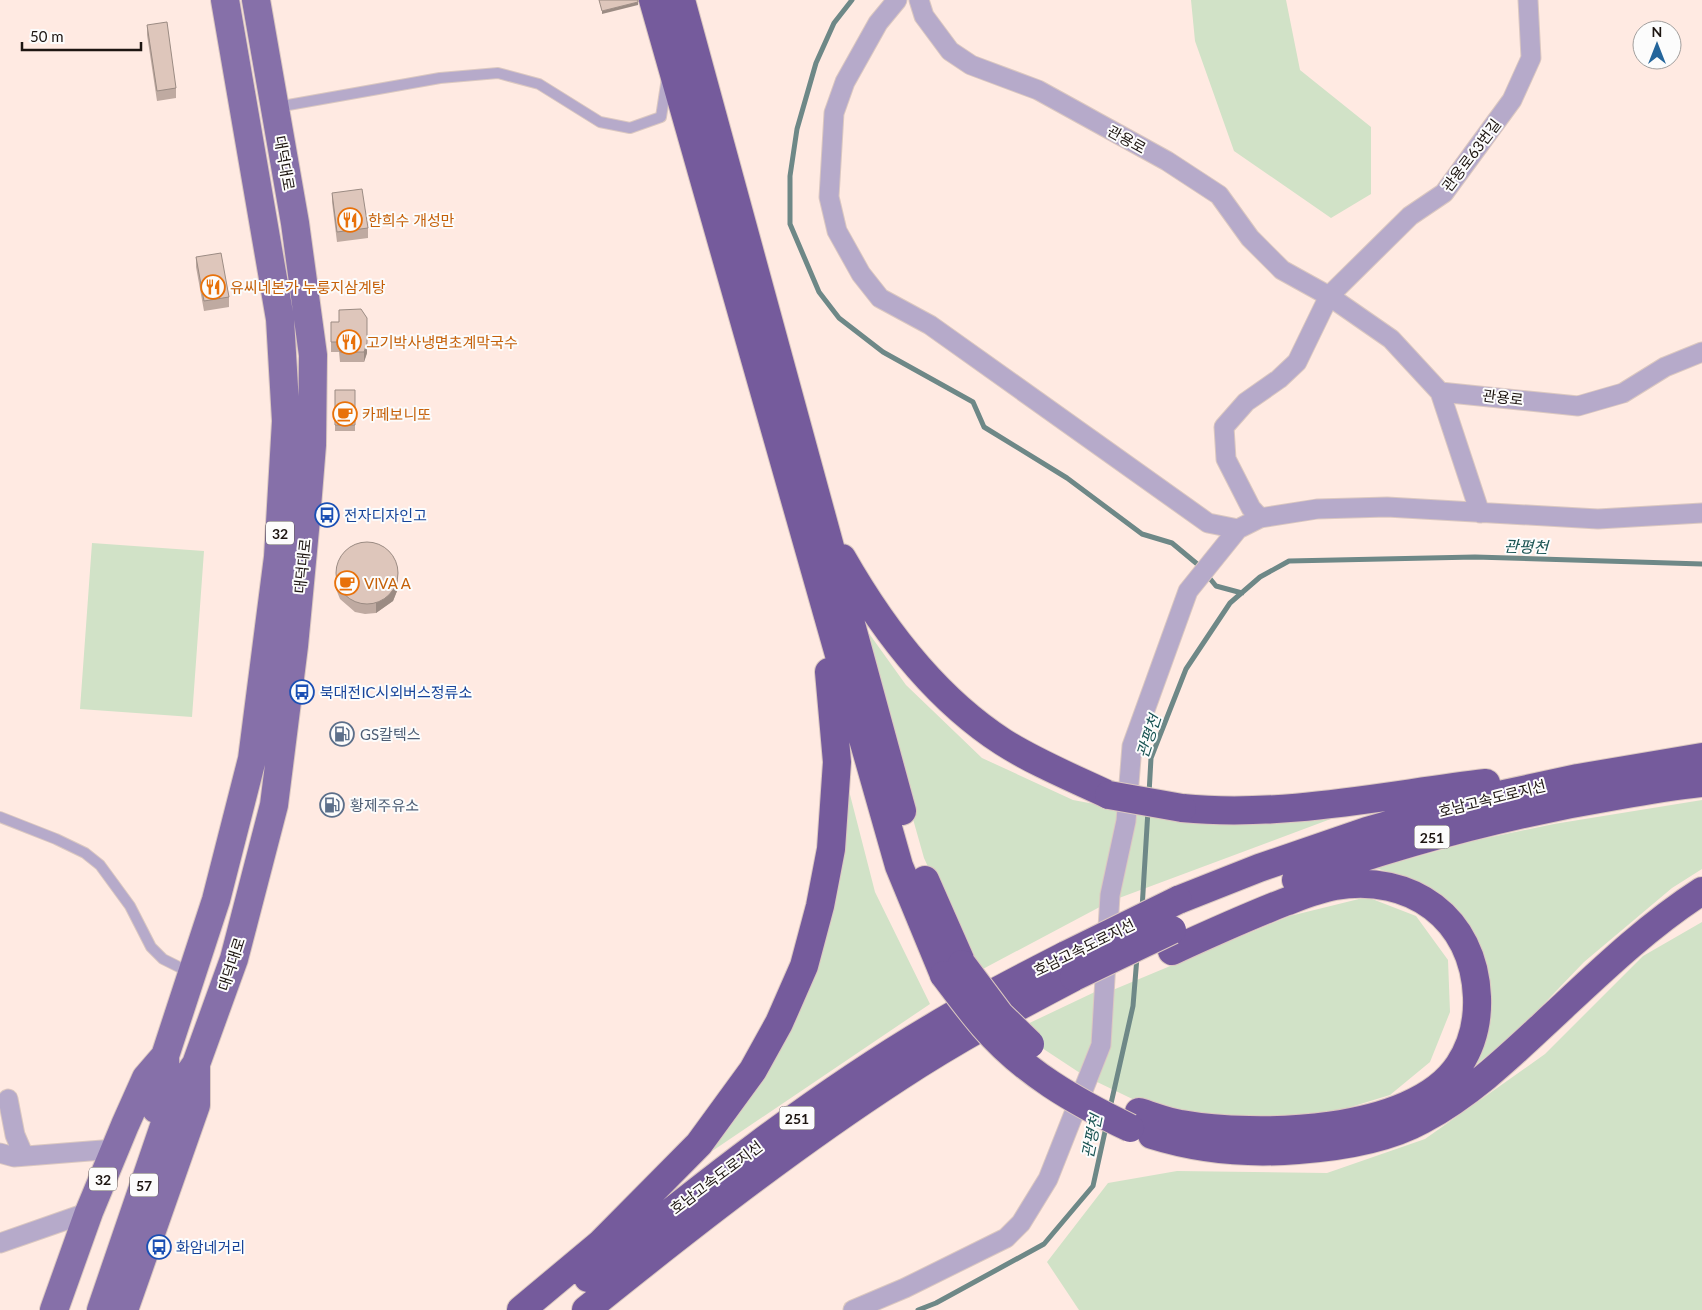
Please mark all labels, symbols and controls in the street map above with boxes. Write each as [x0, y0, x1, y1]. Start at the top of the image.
scale bar [22, 20, 141, 52]
north arrow [1632, 20, 1682, 70]
text: N [1652, 23, 1662, 40]
text: 50 m [30, 27, 64, 45]
street label: 관용로63번길 [1438, 115, 1504, 195]
street label: 관용로 [1105, 121, 1149, 157]
street label: 대덕대로 [271, 134, 299, 192]
restaurant icon: 한희수 개성만 [337, 207, 363, 233]
place label: 한희수 개성만 [368, 211, 455, 229]
restaurant icon: 유씨네본가 누룽지삼계탕 [200, 274, 226, 300]
place label: 유씨네본가 누룽지삼계탕 [230, 278, 386, 296]
restaurant icon: 고기박사냉면초계막국수 [336, 329, 362, 355]
place label: 고기박사냉면초계막국수 [366, 333, 518, 351]
street label: 관용로 [1481, 386, 1525, 408]
cafe icon: 카페보니또 [332, 401, 358, 427]
place label: 카페보니또 [362, 405, 431, 423]
bus stop icon: 전자디자인고 [314, 502, 340, 528]
place label: 전자디자인고 [344, 506, 427, 524]
road number: 32 [266, 522, 294, 544]
water label: 관평천 [1504, 536, 1551, 556]
street label: 대덕대로 [290, 538, 314, 594]
cafe icon: VIVA A [334, 570, 360, 596]
place label: VIVA A [364, 574, 412, 592]
bus stop icon: 북대전IC시외버스정류소 [289, 679, 315, 705]
place label: 북대전IC시외버스정류소 [320, 683, 472, 701]
water label: 관평천 [1132, 710, 1165, 760]
fuel station icon: GS칼텍스 [329, 721, 355, 747]
place label: GS칼텍스 [360, 725, 421, 743]
street label: 호남고속도로지선 [1436, 776, 1548, 820]
fuel station icon: 황제주유소 [319, 792, 345, 818]
place label: 황제주유소 [350, 796, 419, 814]
road number: 251 [1414, 826, 1450, 849]
street label: 호남고속도로지선 [1030, 915, 1138, 979]
street label: 대덕대로 [214, 935, 248, 993]
road number: 251 [780, 1106, 814, 1130]
water label: 관평천 [1077, 1110, 1105, 1160]
street label: 호남고속도로지선 [666, 1137, 766, 1217]
road number: 32 [89, 1168, 117, 1190]
road number: 57 [130, 1174, 158, 1196]
bus stop icon: 화암네거리 [146, 1234, 172, 1260]
place label: 화암네거리 [176, 1238, 245, 1256]

